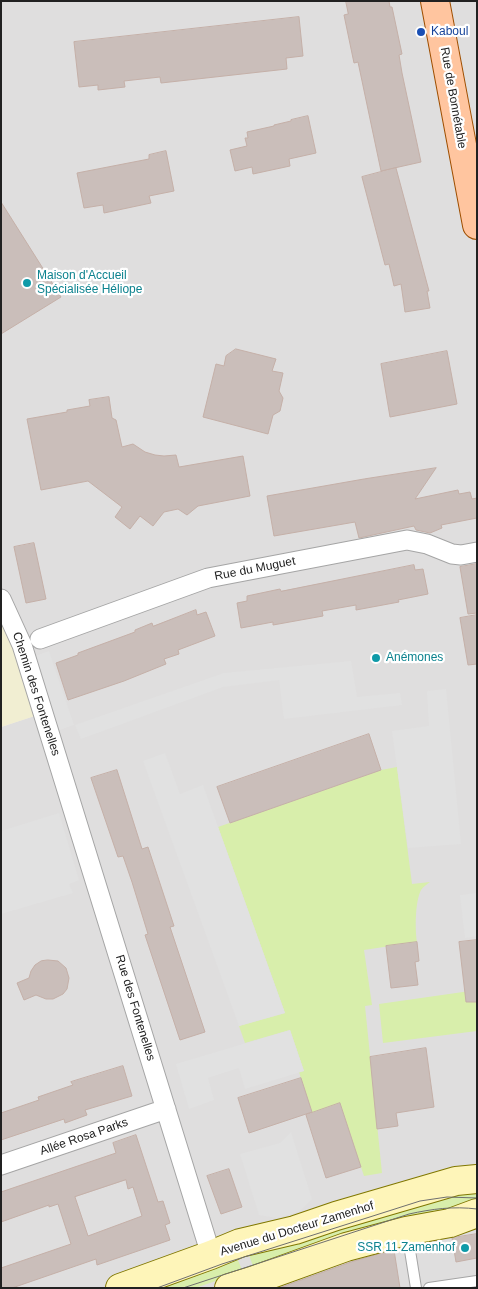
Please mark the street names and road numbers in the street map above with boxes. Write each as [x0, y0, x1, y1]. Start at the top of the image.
street label: Rue de Bonnétable [437, 46, 469, 150]
street label: Rue du Muguet [213, 554, 297, 584]
street label: Chemin des Fontenelles [9, 630, 63, 758]
street label: Rue des Fontenelles [112, 953, 158, 1063]
street label: Allée Rosa Parks [38, 1115, 130, 1159]
street label: Avenue du Docteur Zamenhof [218, 1199, 376, 1259]

